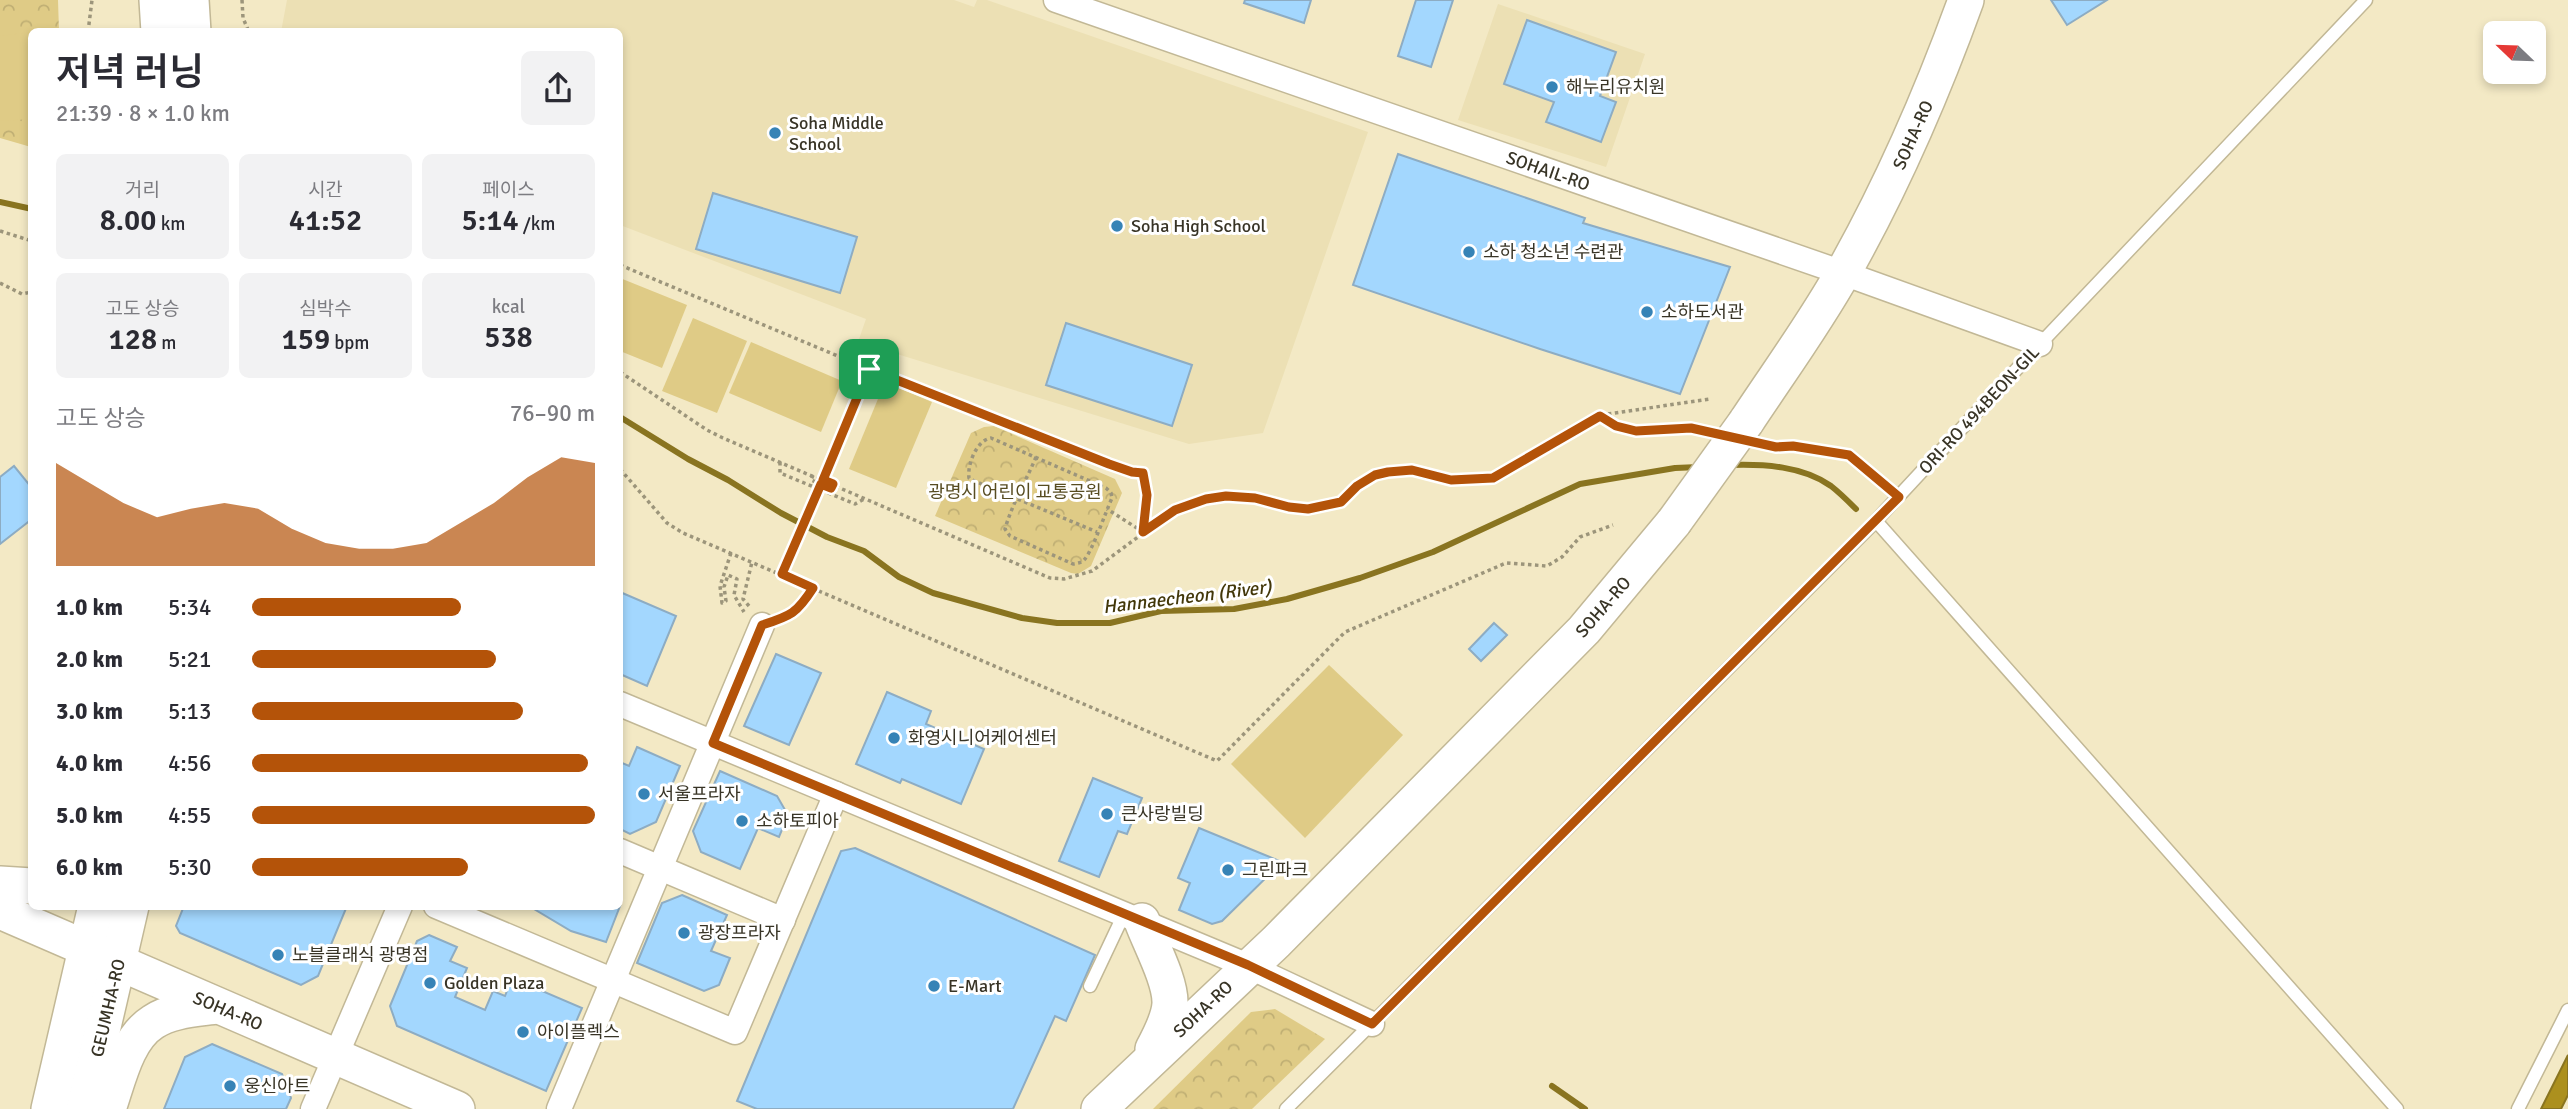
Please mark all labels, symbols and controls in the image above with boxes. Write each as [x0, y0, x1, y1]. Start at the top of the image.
north arrow [2483, 21, 2546, 84]
map controls [2483, 21, 2546, 84]
text: 저녁 러닝 [56, 49, 204, 96]
button: share [521, 51, 595, 125]
place label: 해누리유치원 [1566, 76, 1665, 98]
marker: 해누리유치원 [1544, 79, 1560, 95]
street label: SOHA-RO [1888, 97, 1938, 173]
text: 21:39 · 8 × 1.0 km [56, 99, 230, 128]
place label: Soha Middle School [789, 112, 884, 155]
marker: Soha Middle School [767, 125, 783, 141]
street label: SOHAIL-RO [1503, 146, 1593, 196]
text: 거리 [125, 178, 160, 202]
text: 시간 [308, 178, 343, 202]
text: 페이스 [482, 178, 535, 202]
text: 8.00 [100, 202, 157, 239]
text: 41:52 [289, 202, 362, 239]
text: 5:14 [462, 202, 519, 239]
text: km [157, 212, 185, 236]
text: /km [519, 212, 555, 236]
place label: Soha High School [1131, 215, 1266, 237]
marker: Soha High School [1109, 218, 1125, 234]
place label: 소하 청소년 수련관 [1483, 241, 1624, 263]
marker: 소하 청소년 수련관 [1461, 244, 1477, 260]
text: kcal [492, 295, 525, 319]
text: 고도 상승 [105, 297, 180, 321]
text: 심박수 [299, 297, 352, 321]
place label: 소하도서관 [1661, 301, 1744, 323]
marker: 소하도서관 [1639, 304, 1655, 320]
text: 538 [484, 319, 533, 356]
text: 128 [109, 321, 157, 358]
text: 159 [281, 321, 330, 358]
text: m [157, 331, 176, 355]
text: bpm [330, 331, 370, 355]
pin [839, 339, 899, 399]
street label: ORI-RO 494BEON-GIL [1914, 341, 2044, 479]
icon: arrive [850, 350, 888, 388]
text: 76–90 m [510, 399, 595, 428]
text: 고도 상승 [56, 404, 146, 433]
park label: 광명시 어린이 교통공원 [928, 481, 1102, 503]
street label: SOHA-RO [1571, 572, 1635, 642]
water label: Hannaecheon (River) [1102, 575, 1273, 619]
text: 1.0 km [56, 593, 123, 622]
text: 5:34 [168, 593, 211, 622]
text: 2.0 km [56, 645, 123, 674]
text: 5:21 [168, 645, 211, 674]
text: 3.0 km [56, 697, 123, 726]
text: 5:13 [168, 697, 211, 726]
place label: 화영시니어케어센터 [908, 727, 1057, 749]
marker: 화영시니어케어센터 [886, 730, 902, 746]
text: 4.0 km [56, 749, 123, 778]
text: 4:56 [168, 749, 211, 778]
place label: 서울프라자 [658, 783, 741, 805]
marker: 서울프라자 [636, 786, 652, 802]
text: 5.0 km [56, 801, 123, 830]
text: 4:55 [168, 801, 211, 830]
place label: 큰사랑빌딩 [1121, 803, 1204, 825]
marker: 큰사랑빌딩 [1099, 806, 1115, 822]
place label: 소하토피아 [756, 810, 839, 832]
marker: 소하토피아 [734, 813, 750, 829]
text: 6.0 km [56, 853, 123, 882]
text: 5:30 [168, 853, 211, 882]
place label: 그린파크 [1242, 859, 1308, 881]
marker: 그린파크 [1220, 862, 1236, 878]
place label: 광장프라자 [698, 922, 781, 944]
marker: 광장프라자 [676, 925, 692, 941]
place label: 노블클래식 광명점 [292, 944, 428, 966]
marker: 노블클래식 광명점 [270, 947, 286, 963]
street label: GEUMHA-RO [86, 957, 130, 1059]
place label: Golden Plaza [444, 972, 544, 994]
marker: Golden Plaza [422, 975, 438, 991]
place label: E-Mart [948, 975, 1001, 997]
street label: SOHA-RO [1169, 976, 1237, 1042]
marker: E-Mart [926, 978, 942, 994]
street label: SOHA-RO [190, 986, 266, 1036]
place label: 아이플렉스 [537, 1021, 620, 1043]
marker: 아이플렉스 [515, 1024, 531, 1040]
place label: 웅신아트 [244, 1075, 310, 1097]
marker: 웅신아트 [222, 1078, 238, 1094]

